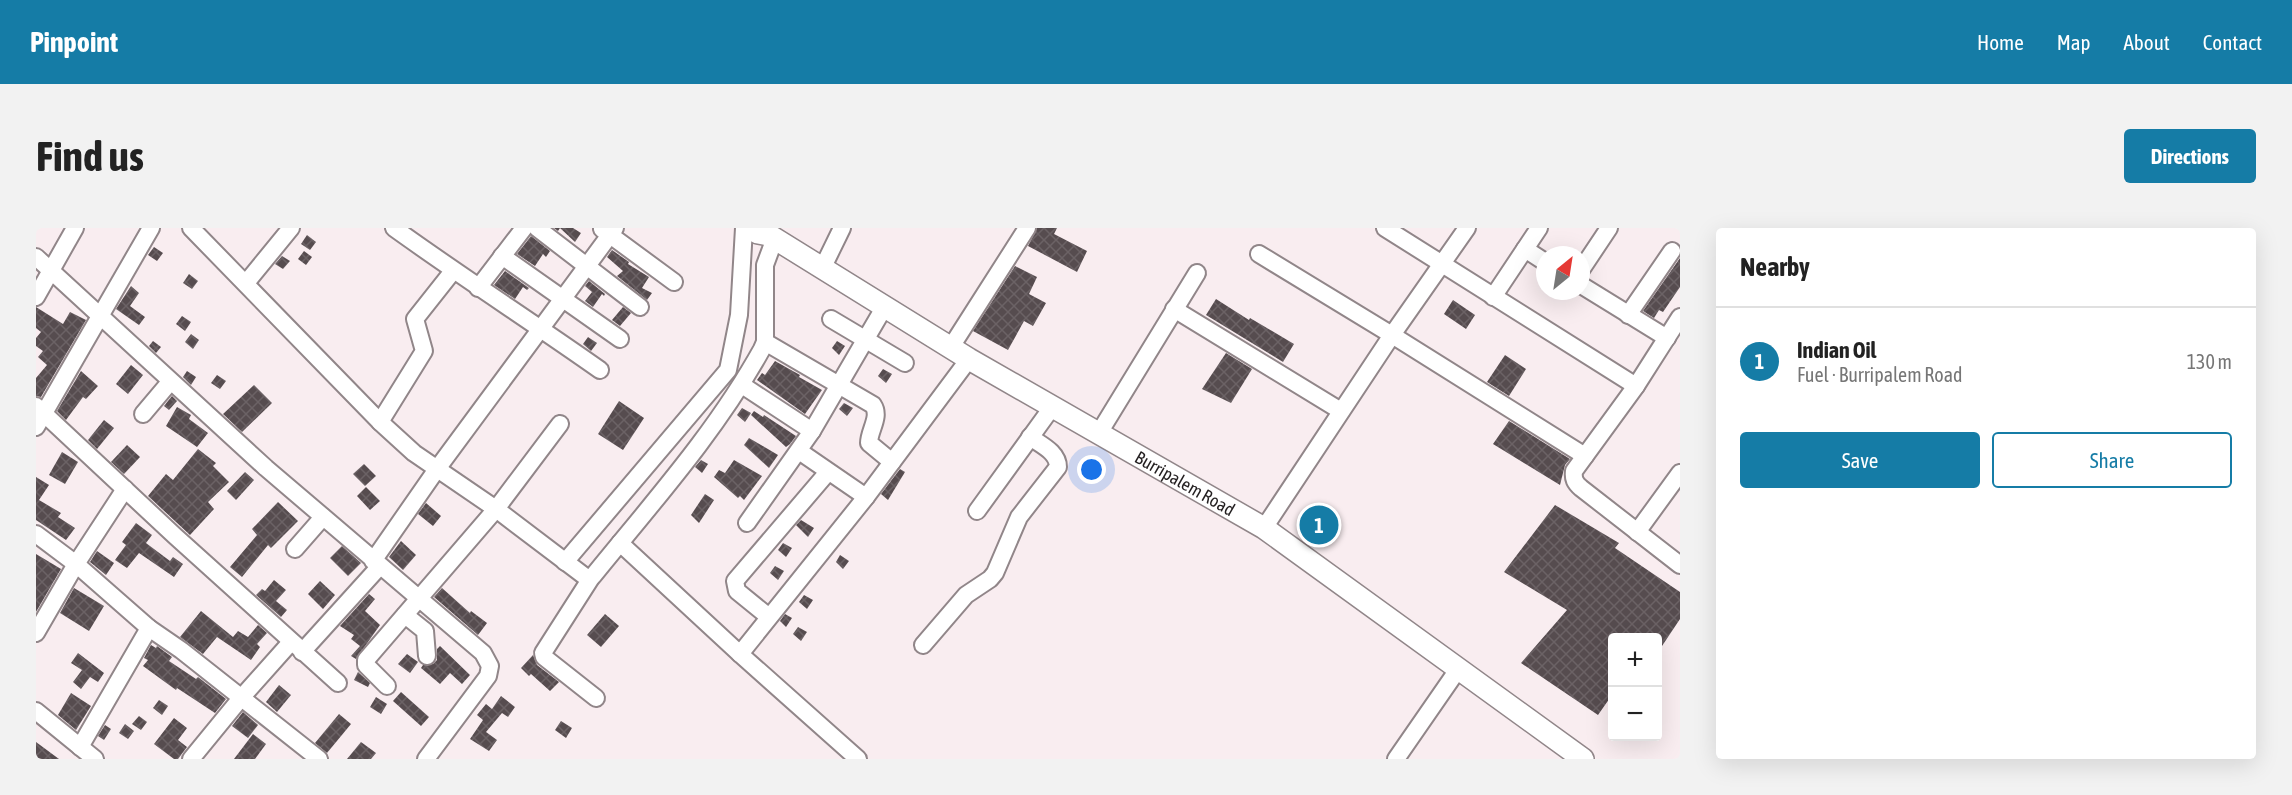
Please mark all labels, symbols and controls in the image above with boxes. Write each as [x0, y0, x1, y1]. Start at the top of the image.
text: Pinpoint [30, 26, 118, 58]
text: Home [1977, 30, 2024, 54]
text: Map [2057, 30, 2091, 54]
text: About [2124, 30, 2170, 54]
text: Contact [2203, 30, 2262, 54]
button: Directions [2124, 129, 2256, 183]
text: Find us [36, 132, 144, 180]
north arrow [1536, 246, 1590, 300]
text: Nearby [1740, 252, 1810, 282]
text: Indian Oil [1797, 337, 1876, 363]
text: 1 [1755, 350, 1764, 373]
text: 130 m [2187, 350, 2232, 373]
text: Fuel · Burripalem Road [1797, 363, 1962, 386]
button: Save [1740, 432, 1980, 488]
button: Share [1992, 432, 2232, 488]
street label: Burripalem Road [1132, 446, 1239, 520]
your location [1077, 455, 1106, 484]
pin: 1 [1300, 502, 1338, 548]
map controls [1608, 633, 1662, 741]
button: + [1608, 633, 1662, 687]
button: − [1608, 687, 1662, 741]

